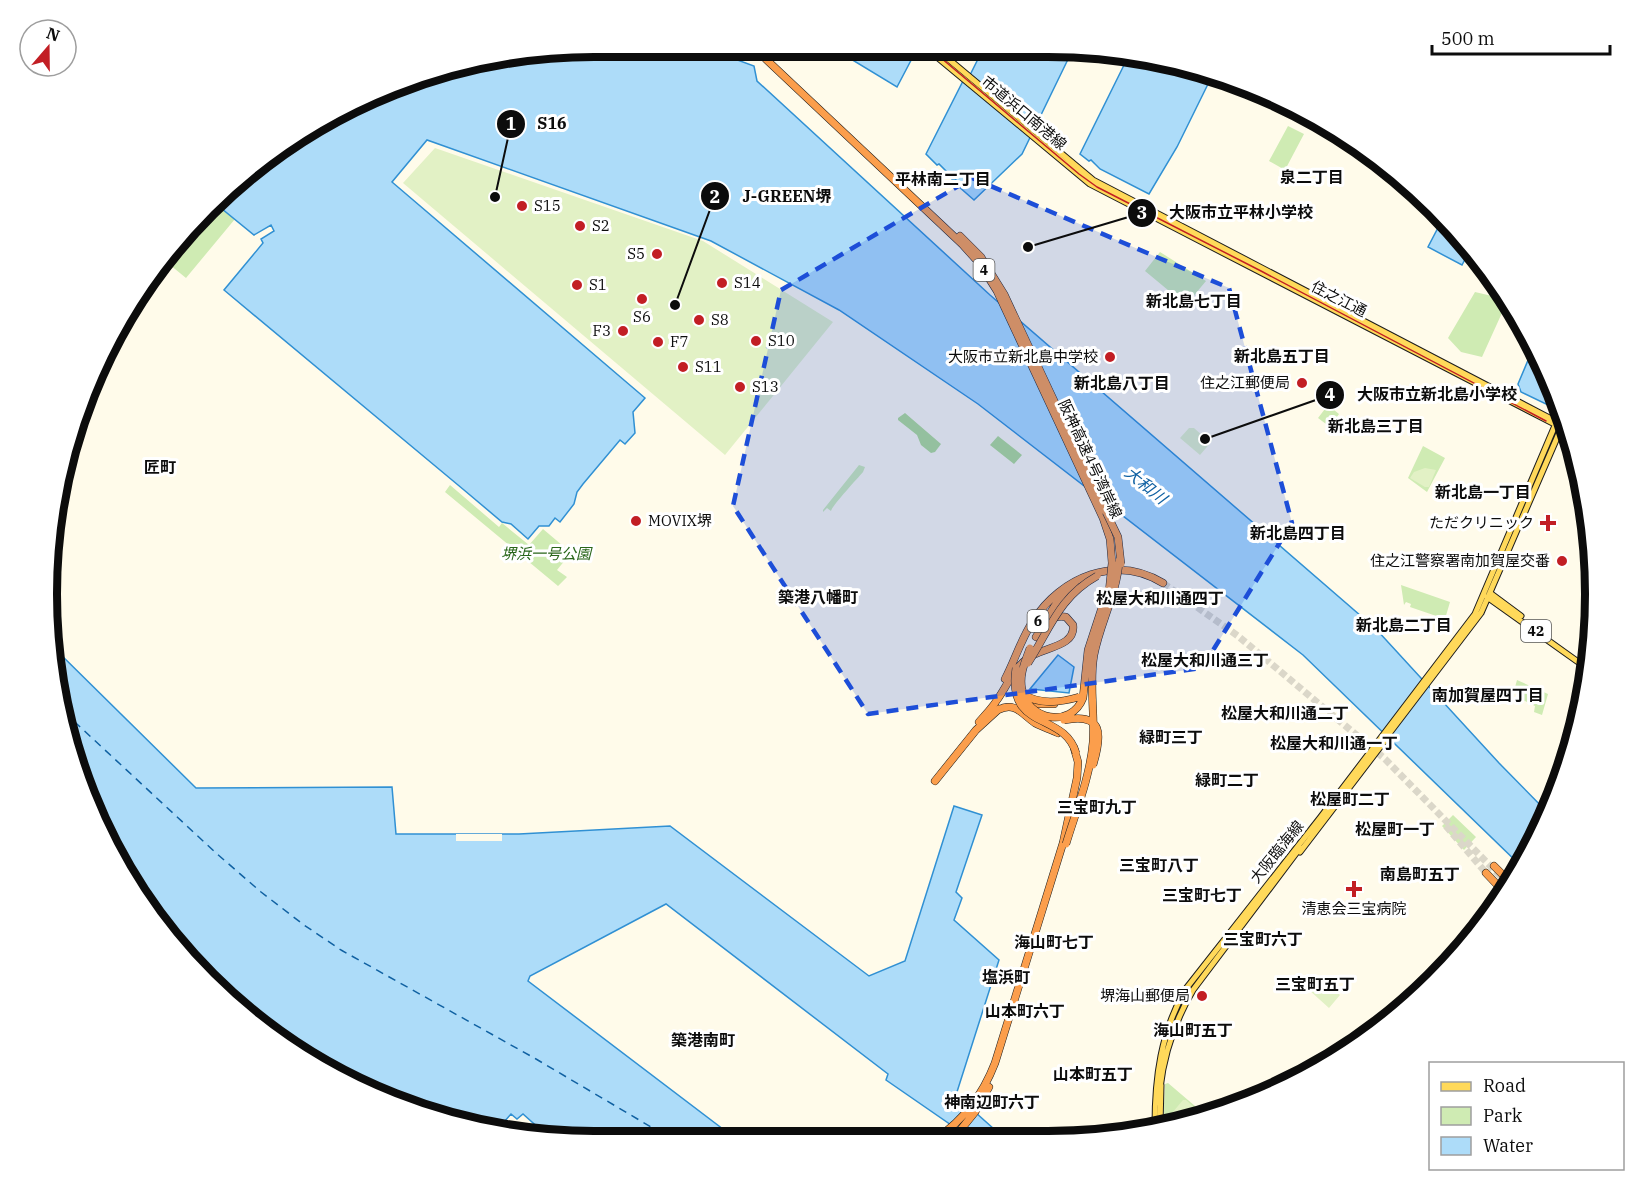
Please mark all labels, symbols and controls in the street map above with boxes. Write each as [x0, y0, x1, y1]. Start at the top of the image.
north arrow [18, 18, 78, 78]
scale bar [1432, 18, 1610, 56]
text: N [44, 22, 62, 45]
text: 500 m [1441, 27, 1495, 50]
street label: 市道浜口南港線 [978, 72, 1071, 154]
callout: S16 [496, 107, 579, 141]
text: 1 [506, 112, 517, 135]
text: S16 [537, 113, 567, 133]
district label: 泉二丁目 [1280, 167, 1344, 187]
district label: 平林南二丁目 [895, 169, 991, 189]
callout: J-GREEN堺 [700, 179, 843, 213]
text: 2 [710, 185, 720, 208]
text: J-GREEN堺 [743, 186, 831, 206]
place label: S15 [534, 196, 561, 215]
callout: 大阪市立平林小学校 [1127, 196, 1325, 230]
marker: S15 [515, 199, 529, 213]
text: 3 [1137, 201, 1147, 224]
text: 大阪市立平林小学校 [1169, 202, 1313, 222]
place label: S2 [592, 216, 610, 235]
marker: S2 [573, 219, 587, 233]
place label: S5 [627, 244, 645, 263]
marker: S5 [650, 247, 664, 261]
road number: 4 [974, 259, 994, 281]
place label: S14 [734, 273, 761, 292]
place label: S1 [589, 275, 607, 294]
marker: S14 [715, 276, 729, 290]
street label: 住之江通 [1308, 276, 1370, 321]
marker: S1 [570, 278, 584, 292]
district label: 新北島七丁目 [1146, 291, 1242, 311]
marker: S6 [635, 292, 649, 306]
place label: S6 [633, 307, 651, 326]
place label: S8 [711, 310, 729, 329]
marker: S8 [692, 313, 706, 327]
place label: F3 [593, 321, 611, 340]
marker: F3 [616, 324, 630, 338]
place label: S10 [768, 331, 795, 350]
place label: F7 [670, 332, 688, 351]
marker: S10 [749, 334, 763, 348]
marker: F7 [651, 335, 665, 349]
district label: 新北島五丁目 [1234, 346, 1330, 366]
place label: 大阪市立新北島中学校 [948, 347, 1098, 366]
marker: 大阪市立新北島中学校 [1103, 350, 1117, 364]
place label: S11 [695, 357, 722, 376]
marker: S11 [676, 360, 690, 374]
district label: 新北島八丁目 [1074, 373, 1170, 393]
place label: 住之江郵便局 [1200, 373, 1290, 392]
marker: 住之江郵便局 [1295, 376, 1309, 390]
place label: S13 [752, 377, 779, 396]
callout: 大阪市立新北島小学校 [1315, 378, 1529, 412]
marker: S13 [733, 380, 747, 394]
text: 4 [1325, 383, 1336, 406]
text: 大阪市立新北島小学校 [1357, 384, 1517, 404]
street label: 阪神高速4号湾岸線 [1055, 396, 1126, 521]
district label: 新北島三丁目 [1328, 416, 1424, 436]
district label: 匠町 [144, 457, 176, 477]
water label: 大和川 [1121, 462, 1172, 509]
district label: 新北島一丁目 [1435, 482, 1531, 502]
place label: MOVIX堺 [648, 511, 712, 530]
place label: ただクリニック [1429, 513, 1534, 532]
marker: MOVIX堺 [629, 514, 643, 528]
marker: ただクリニック [1539, 514, 1557, 532]
district label: 新北島四丁目 [1250, 523, 1346, 543]
park label: 堺浜一号公園 [501, 544, 593, 563]
place label: 住之江警察署南加賀屋交番 [1370, 551, 1550, 570]
marker: 住之江警察署南加賀屋交番 [1555, 554, 1569, 568]
district label: 築港八幡町 [778, 587, 858, 607]
district label: 松屋大和川通四丁 [1096, 588, 1224, 608]
road number: 6 [1028, 610, 1048, 632]
district label: 新北島二丁目 [1356, 615, 1452, 635]
road number: 42 [1521, 620, 1551, 642]
district label: 松屋大和川通三丁 [1141, 650, 1269, 670]
district label: 南加賀屋四丁目 [1432, 685, 1544, 705]
district label: 松屋大和川通二丁 [1221, 703, 1349, 723]
district label: 緑町三丁 [1139, 727, 1203, 747]
district label: 松屋大和川通一丁 [1270, 733, 1398, 753]
district label: 緑町二丁 [1195, 770, 1259, 790]
district label: 松屋町二丁 [1310, 789, 1390, 809]
district label: 三宝町九丁 [1057, 797, 1137, 817]
street label: 大阪臨海線 [1246, 817, 1308, 887]
district label: 松屋町一丁 [1355, 819, 1435, 839]
district label: 三宝町八丁 [1119, 855, 1199, 875]
district label: 南島町五丁 [1380, 864, 1460, 884]
marker: 清恵会三宝病院 [1345, 880, 1363, 898]
district label: 三宝町七丁 [1162, 885, 1242, 905]
place label: 清恵会三宝病院 [1301, 899, 1407, 918]
district label: 三宝町六丁 [1223, 929, 1303, 949]
district label: 海山町七丁 [1014, 932, 1094, 952]
district label: 塩浜町 [982, 967, 1030, 987]
district label: 三宝町五丁 [1275, 974, 1355, 994]
place label: 堺海山郵便局 [1100, 986, 1190, 1005]
marker: 堺海山郵便局 [1195, 989, 1209, 1003]
district label: 山本町六丁 [985, 1001, 1065, 1021]
district label: 海山町五丁 [1153, 1020, 1233, 1040]
district label: 築港南町 [671, 1030, 735, 1050]
legend [1429, 1062, 1624, 1170]
district label: 山本町五丁 [1053, 1064, 1133, 1084]
text: Road [1483, 1074, 1526, 1097]
district label: 神南辺町六丁 [944, 1092, 1040, 1112]
text: Park [1483, 1104, 1523, 1127]
text: Water [1483, 1134, 1533, 1157]

